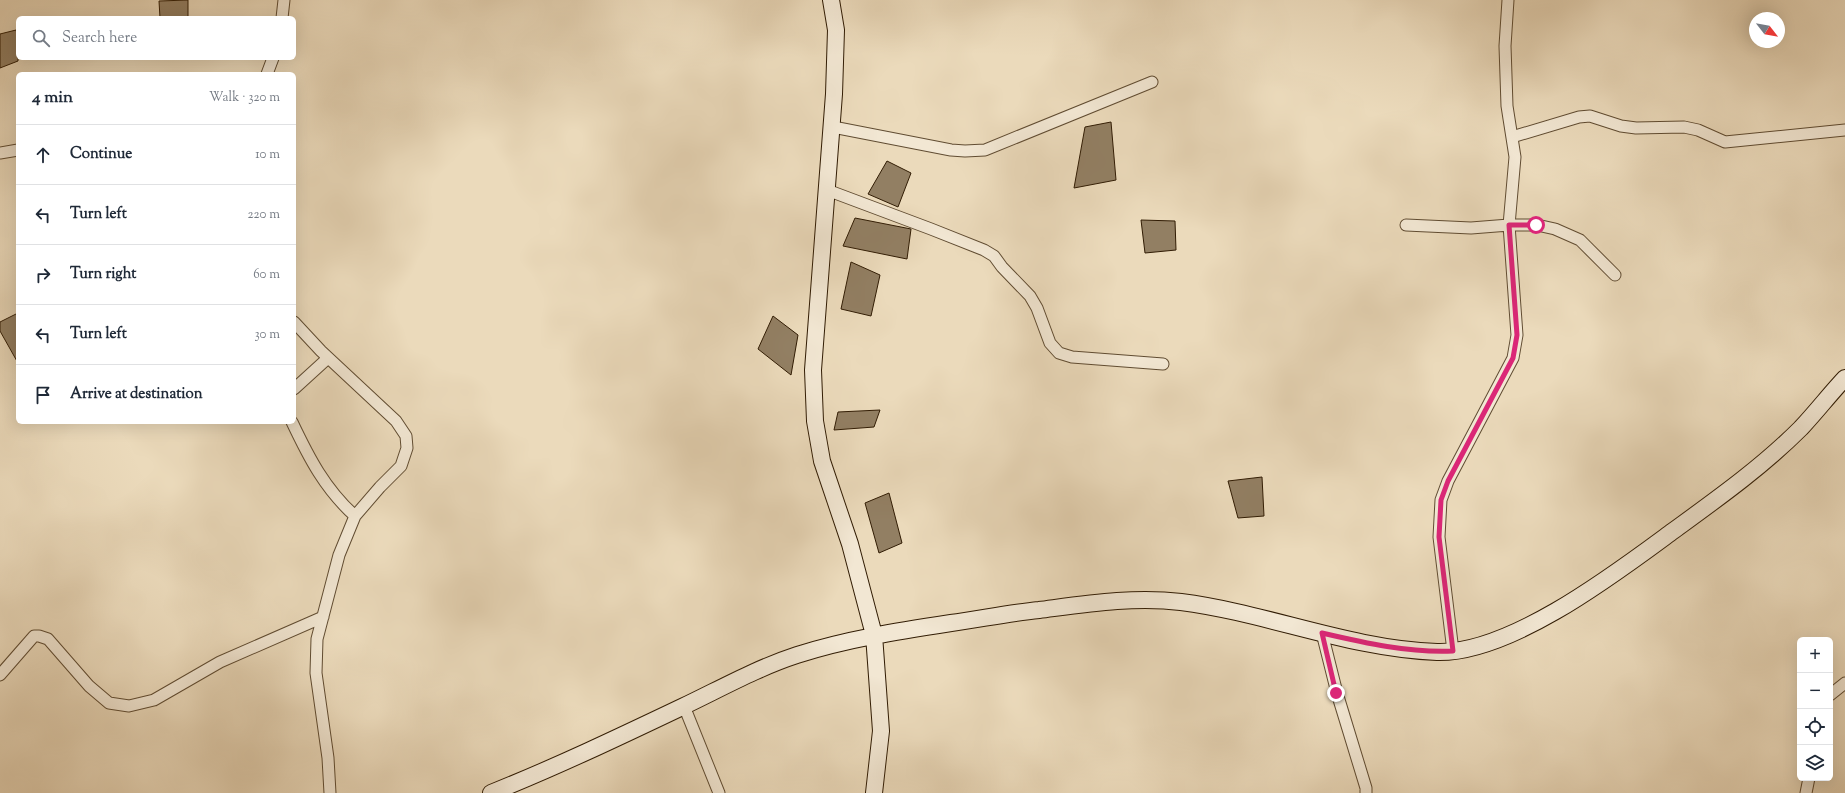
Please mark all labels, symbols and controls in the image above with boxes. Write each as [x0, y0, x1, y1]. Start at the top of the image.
north arrow [1749, 12, 1785, 48]
search box [16, 16, 296, 60]
icon: search [30, 27, 52, 49]
text: Search here [62, 28, 137, 49]
text: 4 min [32, 86, 73, 110]
text: Walk · 320 m [209, 89, 280, 107]
icon: ahead [32, 144, 54, 166]
text: Continue [70, 144, 132, 165]
text: 10 m [255, 146, 280, 164]
icon: left [32, 204, 54, 226]
text: Turn left [70, 204, 127, 225]
text: 220 m [247, 206, 280, 224]
route start [1527, 216, 1545, 234]
icon: right [32, 264, 54, 286]
text: Turn right [70, 264, 136, 285]
text: 60 m [253, 266, 280, 284]
icon: left [32, 324, 54, 346]
text: Turn left [70, 324, 127, 345]
text: 30 m [254, 326, 280, 344]
icon: arrive [32, 384, 54, 406]
text: Arrive at destination [70, 384, 203, 405]
map controls [1797, 637, 1833, 781]
button: + [1797, 637, 1833, 673]
button: − [1797, 673, 1833, 709]
route end [1327, 684, 1345, 702]
button: locate [1797, 709, 1833, 745]
button: layers [1797, 745, 1833, 781]

